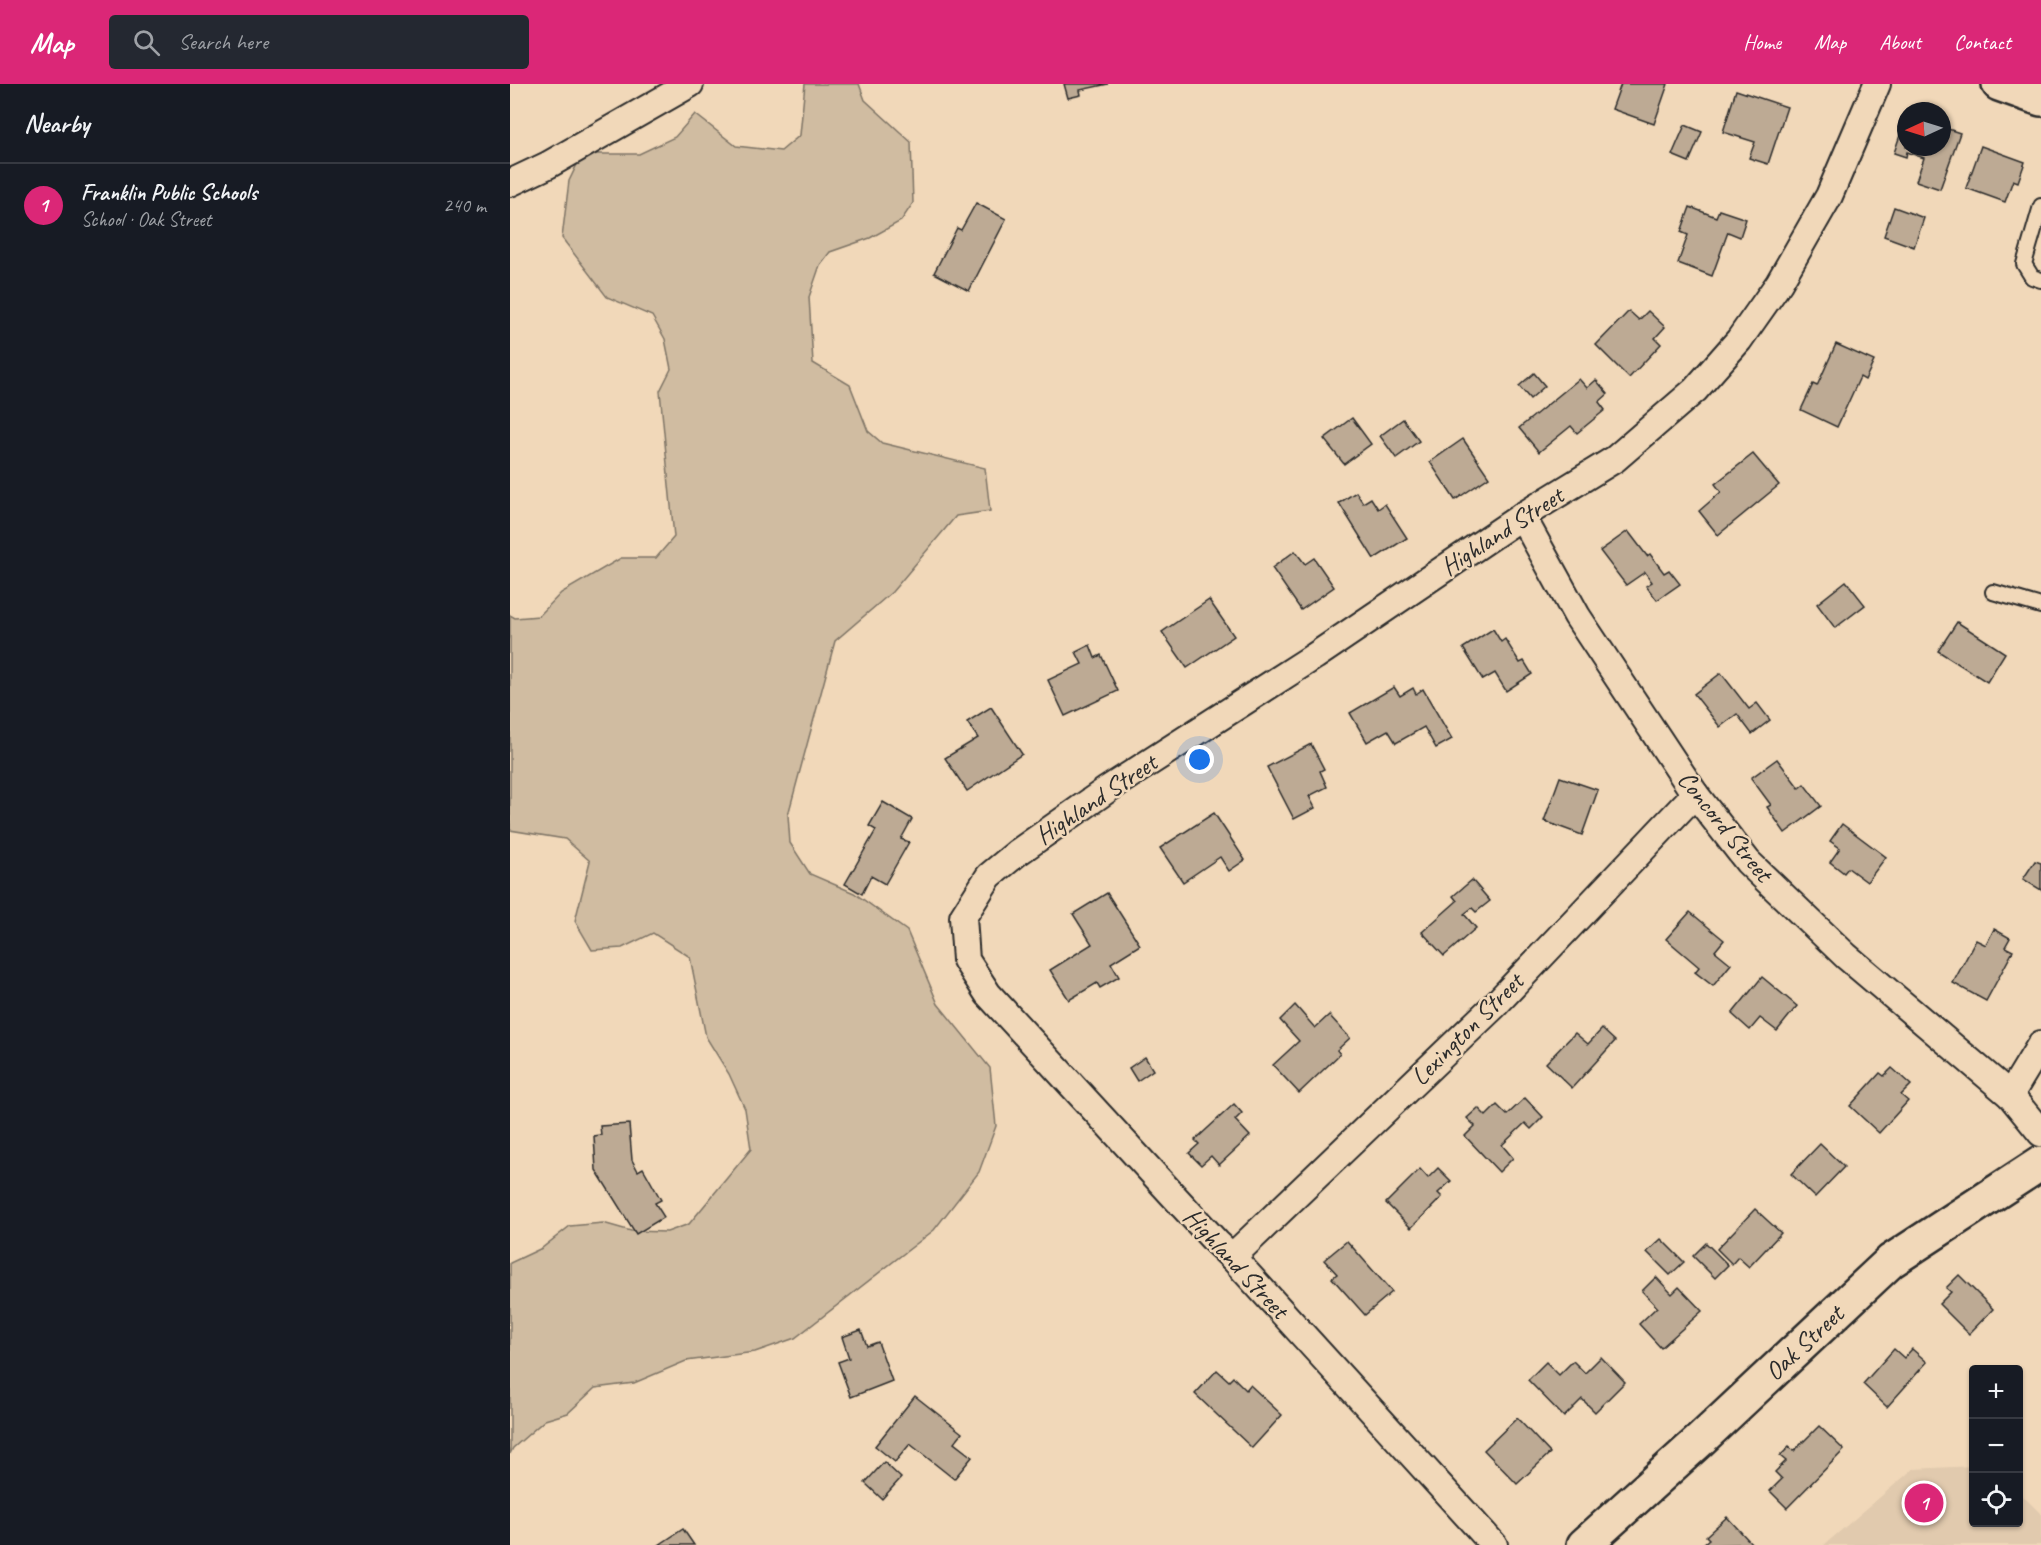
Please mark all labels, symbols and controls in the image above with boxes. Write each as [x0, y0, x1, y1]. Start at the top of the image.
search box [109, 15, 529, 69]
text: Map [30, 25, 73, 60]
icon: search [130, 26, 163, 59]
text: Search here [178, 28, 268, 56]
text: Home [1743, 29, 1781, 55]
text: Map [1814, 29, 1846, 55]
text: About [1879, 29, 1921, 55]
text: Contact [1954, 29, 2011, 55]
north arrow [1897, 102, 1951, 156]
text: Nearby [24, 107, 89, 140]
text: Franklin Public Schools [81, 179, 257, 207]
text: 1 [39, 193, 48, 218]
text: 240 m [443, 193, 486, 218]
text: School · Oak Street [81, 207, 211, 232]
street label: Highland Street [1434, 478, 1572, 583]
street label: Highland Street [1029, 745, 1165, 852]
your location [1185, 745, 1214, 774]
street label: Concord Street [1670, 764, 1781, 890]
street label: Lexington Street [1404, 964, 1532, 1092]
street label: Highland Street [1176, 1201, 1297, 1327]
street label: Oak Street [1758, 1297, 1852, 1388]
map controls [1969, 1365, 2023, 1527]
button: + [1969, 1365, 2023, 1419]
button: − [1969, 1419, 2023, 1473]
button: locate [1969, 1473, 2023, 1527]
pin: 1 [1904, 1480, 1944, 1526]

